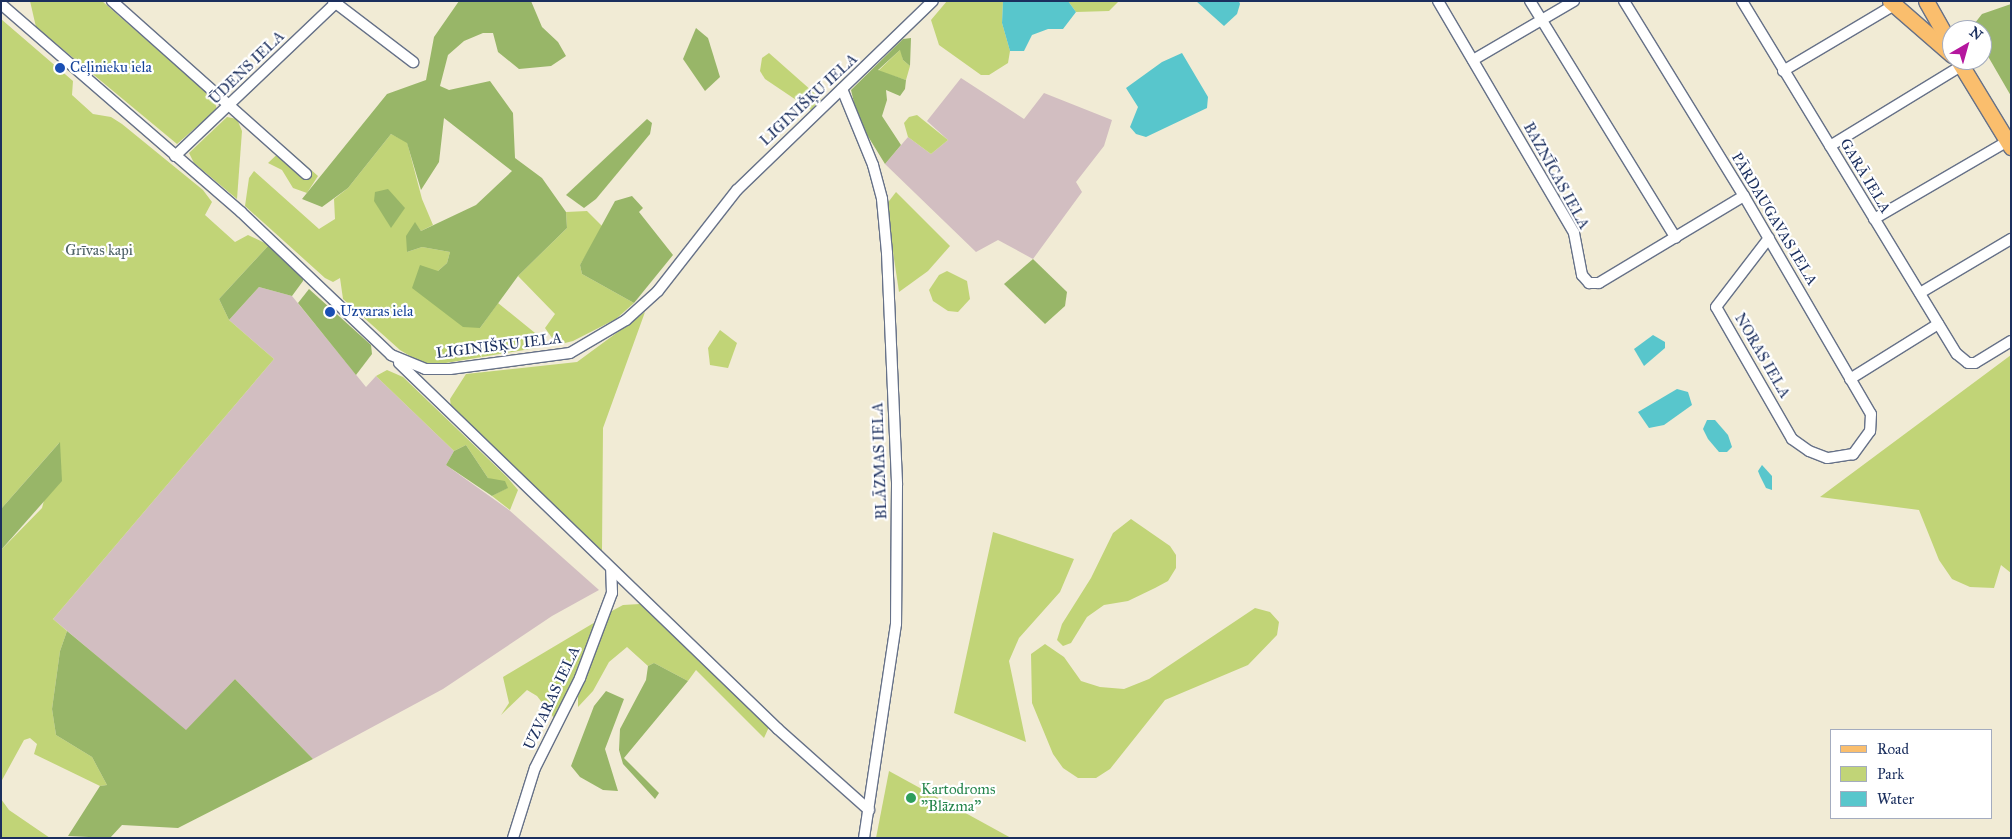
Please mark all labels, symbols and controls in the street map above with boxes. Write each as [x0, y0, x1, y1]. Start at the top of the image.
north arrow [1942, 20, 1992, 70]
text: N [1966, 23, 1986, 44]
street label: ŪDENS IELA [206, 28, 288, 108]
street label: LIGINIŠĶU IELA [757, 50, 861, 150]
place label: Ceļinieku iela [70, 59, 152, 77]
marker: Ceļinieku iela [54, 62, 66, 74]
street label: BAZNĪCAS IELA [1519, 119, 1593, 233]
street label: GARĀ IELA [1836, 135, 1894, 217]
street label: PĀRDAUGAVAS IELA [1727, 149, 1821, 289]
park label: Grīvas kapi [65, 242, 133, 260]
place label: Uzvaras iela [340, 303, 413, 321]
marker: Uzvaras iela [324, 306, 336, 318]
street label: NORAS IELA [1730, 310, 1794, 402]
street label: LIGINIŠĶU IELA [435, 329, 563, 363]
street label: BLĀZMAS IELA [869, 402, 891, 520]
street label: UZVARAS IELA [520, 643, 584, 753]
legend [1830, 729, 1992, 819]
text: Road [1877, 740, 1909, 758]
text: Park [1877, 765, 1904, 783]
place label: Kartodroms "Blāzma" [921, 780, 995, 815]
text: Water [1877, 790, 1914, 808]
marker: Kartodroms "Blāzma" [905, 792, 917, 804]

